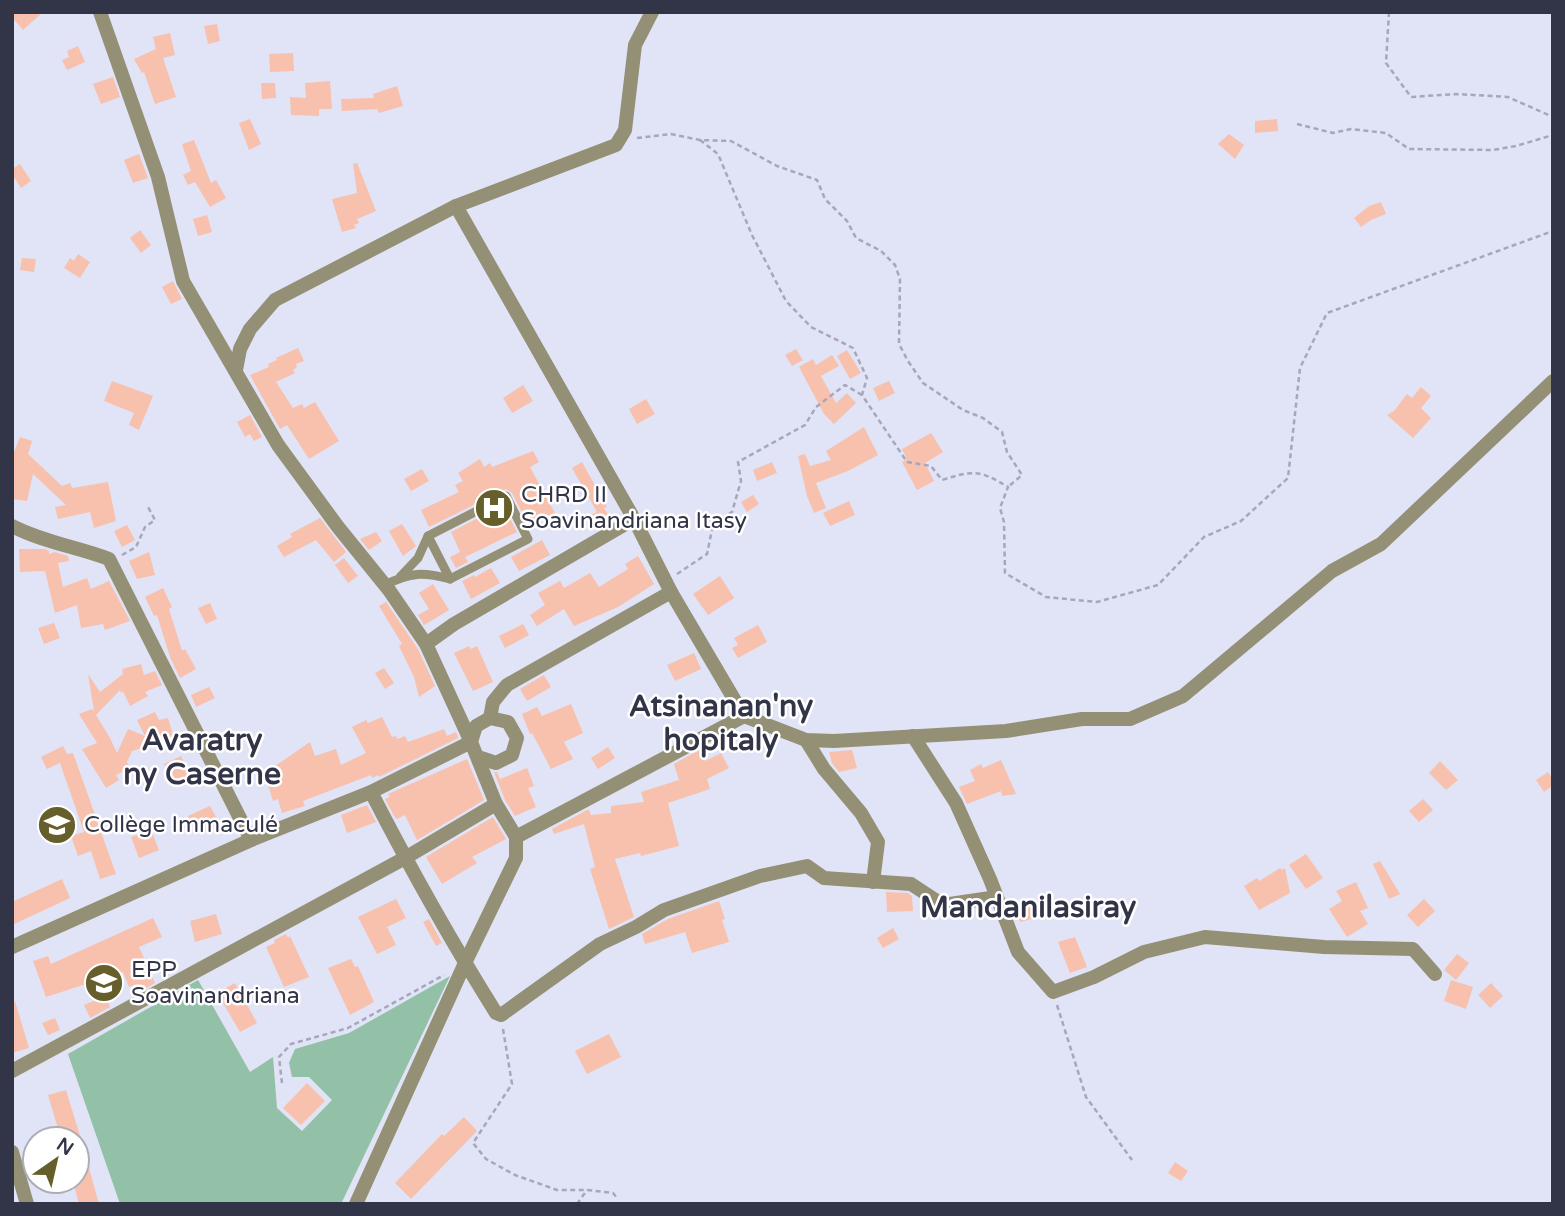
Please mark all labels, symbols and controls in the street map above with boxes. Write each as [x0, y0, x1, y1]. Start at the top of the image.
place label: CHRD II Soavinandriana Itasy [521, 481, 747, 535]
hospital icon: CHRD II Soavinandriana Itasy [473, 487, 515, 529]
district label: Atsinanan'ny hopitaly [629, 688, 813, 759]
district label: Avaratry ny Caserne [123, 722, 281, 793]
school or university icon: Collège Immaculé [36, 804, 78, 846]
place label: Collège Immaculé [84, 811, 278, 839]
district label: Mandanilasiray [920, 889, 1136, 926]
place label: EPP Soavinandriana [131, 956, 300, 1010]
school or university icon: EPP Soavinandriana [83, 962, 125, 1004]
north arrow [21, 1125, 91, 1195]
text: N [52, 1133, 77, 1160]

